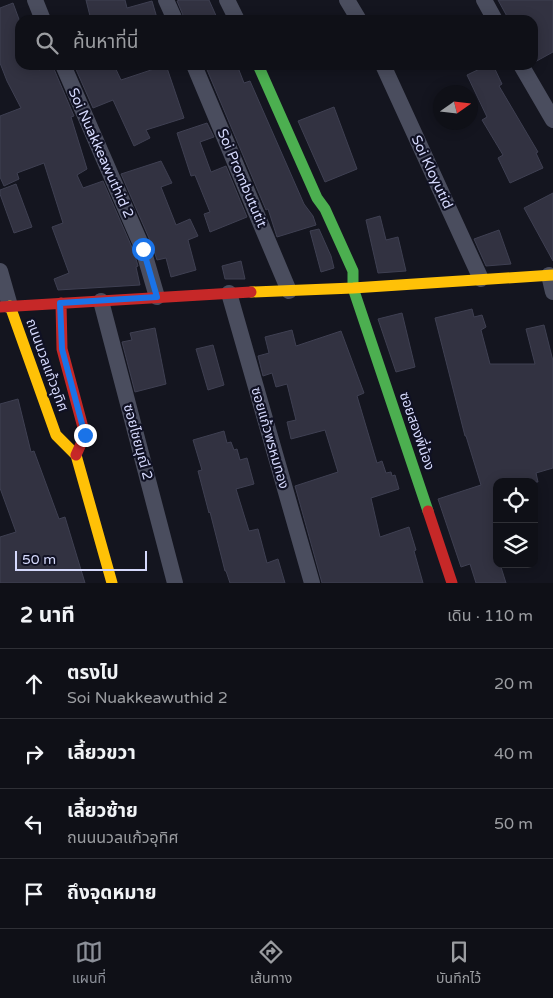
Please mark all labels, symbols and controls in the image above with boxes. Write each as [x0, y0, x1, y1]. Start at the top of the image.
search box [15, 15, 538, 70]
icon: search [33, 29, 61, 57]
text: ค้นหาที่นี่ [73, 31, 138, 53]
street label: Soi Nuakkeawuthid 2 [65, 85, 137, 221]
north arrow [433, 85, 478, 130]
street label: Soi Prombututit [214, 126, 271, 230]
street label: Soi Kloyutid [408, 132, 456, 212]
route start [132, 238, 155, 261]
street label: ถนนนวลแก้วอุทิศ [22, 316, 72, 414]
street label: ซอยแก้วพรหมทอง [247, 385, 293, 491]
street label: ซอยสองพี่น้อง [396, 389, 440, 472]
street label: ซอยไชยมุณี 2 [120, 402, 156, 482]
route end [74, 424, 97, 447]
map controls [493, 478, 538, 568]
button: locate [493, 478, 538, 523]
button: layers [493, 523, 538, 568]
scale bar [15, 548, 148, 571]
text: 50 m [22, 551, 56, 568]
text: 2 นาที [20, 603, 75, 628]
text: เดิน · 110 m [447, 606, 533, 626]
text: ตรงไป [67, 662, 119, 684]
icon: ahead [20, 670, 48, 698]
text: 20 m [494, 674, 533, 694]
text: Soi Nuakkeawuthid 2 [67, 688, 228, 708]
icon: right [20, 740, 48, 768]
text: เลี้ยวขวา [67, 742, 136, 764]
text: 40 m [494, 744, 533, 764]
text: เลี้ยวซ้าย [67, 800, 138, 822]
icon: left [20, 810, 48, 838]
text: 50 m [494, 814, 533, 834]
text: ถนนนวลแก้วอุทิศ [67, 828, 179, 848]
icon: arrive [20, 880, 48, 908]
text: ถึงจุดหมาย [67, 882, 157, 904]
tab: แผนที่ [72, 938, 106, 989]
tab: เส้นทาง [250, 938, 292, 989]
tab: บันทึกไว้ [436, 938, 481, 989]

